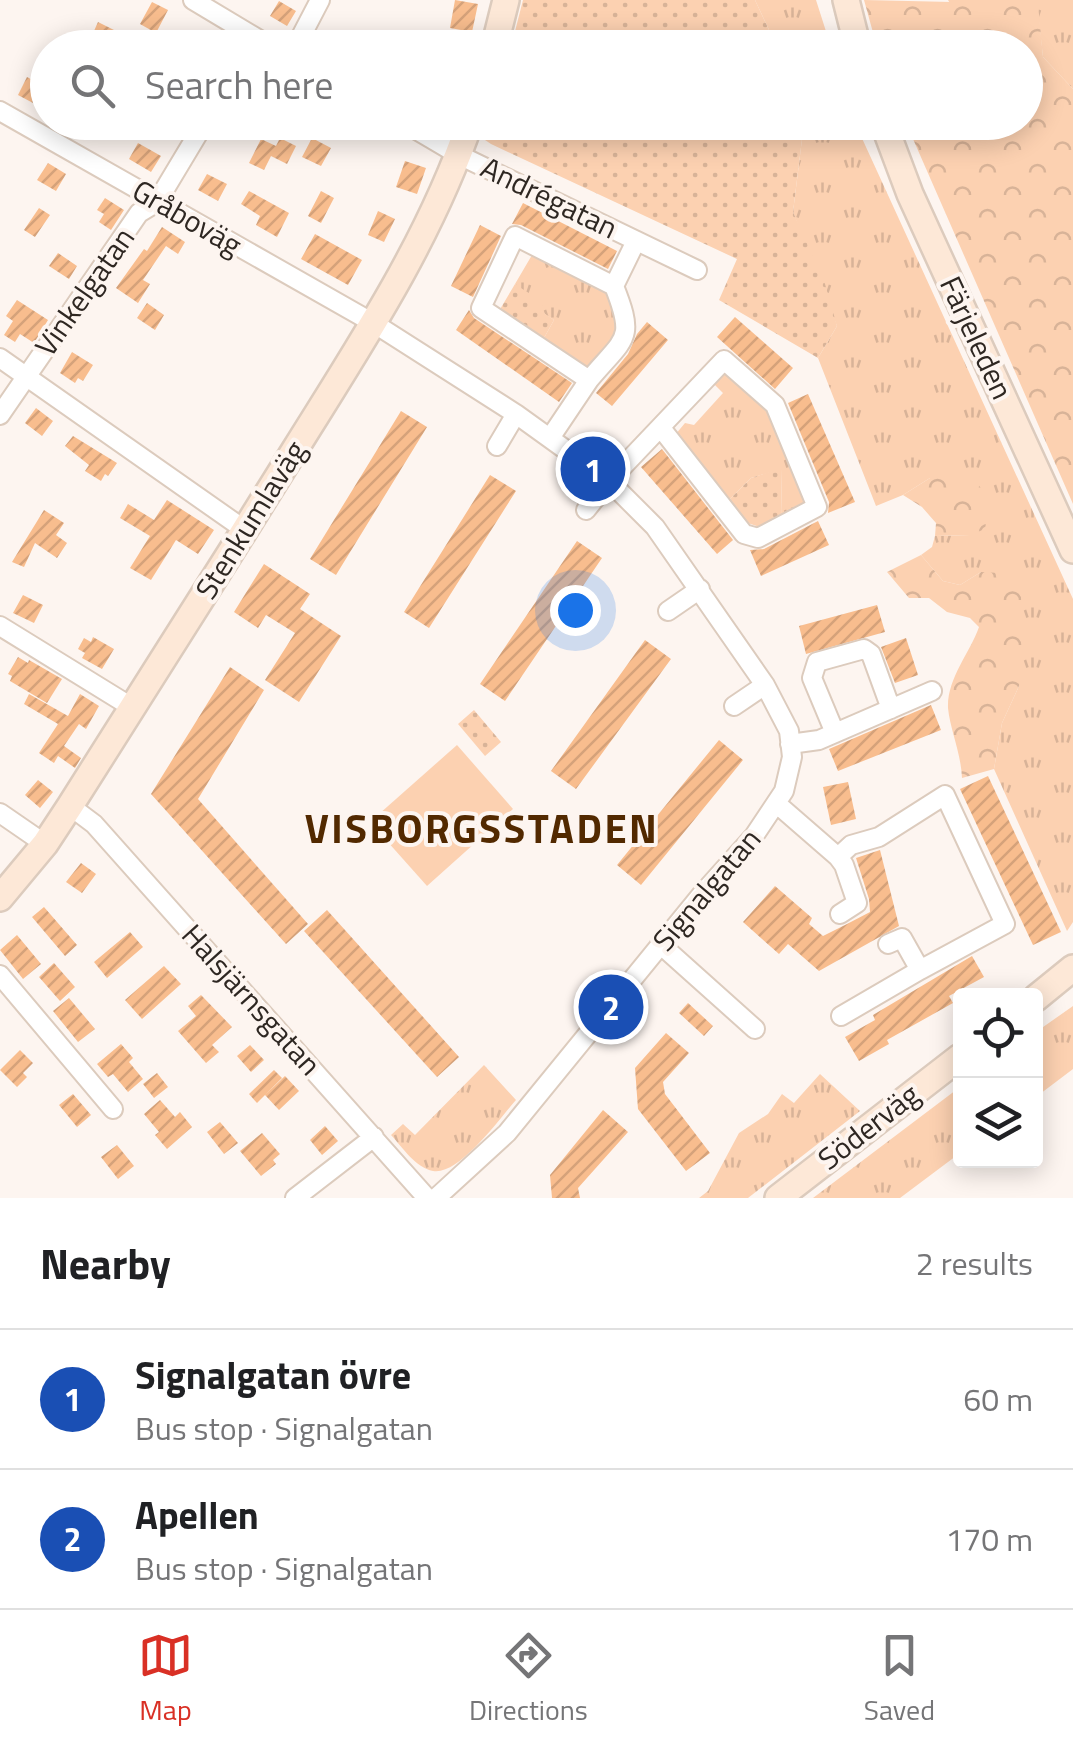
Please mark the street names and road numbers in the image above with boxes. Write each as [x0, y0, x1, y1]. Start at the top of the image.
street label: Andrégatan [473, 144, 626, 250]
street label: Gråboväg [124, 167, 251, 267]
street label: Vinkelgatan [23, 217, 146, 365]
street label: Färjeleden [928, 268, 1025, 407]
street label: Stenkumlaväg [183, 431, 317, 608]
street label: Signalgatan [641, 818, 772, 961]
street label: Halsjärnsgatan [171, 913, 332, 1085]
street label: Söderväg [808, 1072, 929, 1181]

